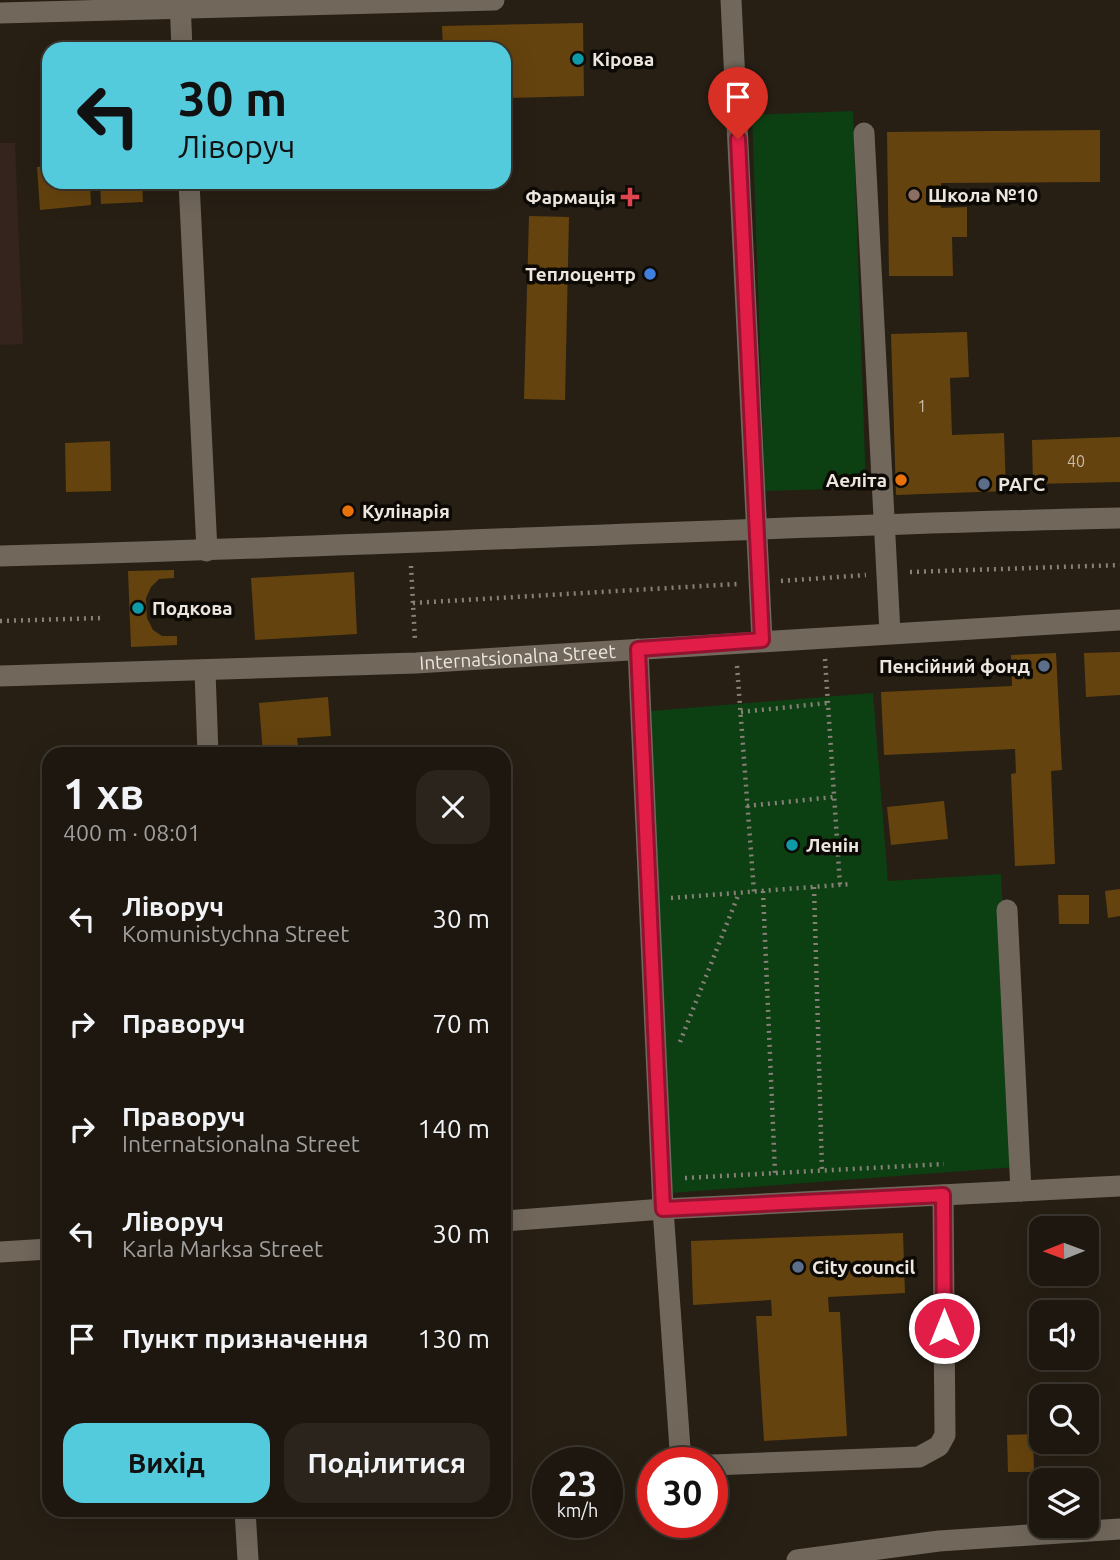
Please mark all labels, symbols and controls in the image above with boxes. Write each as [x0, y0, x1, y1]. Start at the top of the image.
place label: Кірова [592, 48, 654, 70]
marker: Кірова [570, 51, 586, 67]
pin [708, 67, 768, 139]
icon: left [63, 70, 154, 161]
text: 30 m [178, 70, 287, 125]
icon: arrive [719, 78, 757, 116]
text: Ліворуч [178, 128, 295, 164]
place label: Школа №10 [928, 184, 1038, 206]
place label: Фармація [525, 186, 616, 208]
marker: Школа №10 [906, 187, 922, 203]
marker: Фармація [622, 189, 638, 205]
place label: Теплоцентр [525, 263, 636, 285]
marker: Теплоцентр [642, 266, 658, 282]
house number: 1 [917, 397, 927, 415]
house number: 40 [1067, 452, 1085, 470]
place label: Аеліта [826, 469, 887, 491]
marker: Аеліта [893, 472, 909, 488]
place label: РАГС [998, 473, 1045, 495]
marker: РАГС [976, 476, 992, 492]
place label: Кулінарія [362, 500, 450, 522]
marker: Кулінарія [340, 503, 356, 519]
place label: Подкова [152, 597, 233, 619]
marker: Подкова [130, 600, 146, 616]
street label: Internatsionalna Street [419, 640, 617, 674]
place label: Пенсійний фонд [879, 655, 1031, 677]
marker: Пенсійний фонд [1036, 658, 1052, 674]
text: 1 хв [63, 770, 144, 817]
button: close [416, 770, 490, 844]
text: 400 m · 08:01 [63, 820, 201, 845]
place label: Ленін [806, 834, 859, 856]
marker: Ленін [784, 837, 800, 853]
text: Ліворуч [122, 892, 224, 921]
icon: left [63, 900, 101, 938]
text: 30 m [432, 904, 490, 933]
text: Komunistychna Street [122, 921, 349, 946]
icon: right [63, 1005, 101, 1043]
text: Праворуч [122, 1009, 245, 1038]
text: 70 m [432, 1009, 490, 1038]
text: Праворуч [122, 1102, 245, 1131]
icon: right [63, 1110, 101, 1148]
text: 140 m [418, 1114, 490, 1143]
text: Internatsionalna Street [122, 1131, 360, 1156]
text: Ліворуч [122, 1207, 224, 1236]
icon: left [63, 1215, 101, 1253]
north arrow [1029, 1216, 1099, 1286]
map controls [1029, 1216, 1099, 1538]
text: 30 m [432, 1219, 490, 1248]
text: Karla Marksa Street [122, 1236, 323, 1261]
place label: City council [812, 1256, 916, 1278]
marker: City council [790, 1259, 806, 1275]
position arrow [907, 1291, 981, 1365]
button: sound [1029, 1300, 1099, 1370]
icon: arrive [63, 1320, 101, 1358]
text: Пункт призначення [122, 1324, 368, 1353]
text: 130 m [418, 1324, 490, 1353]
button: search [1029, 1384, 1099, 1454]
button: Вихід [63, 1423, 270, 1503]
button: Поділитися [284, 1423, 490, 1503]
speed limit sign: 30 [637, 1447, 728, 1538]
text: 23 [558, 1463, 597, 1503]
button: layers [1029, 1468, 1099, 1538]
text: km/h [557, 1500, 598, 1520]

